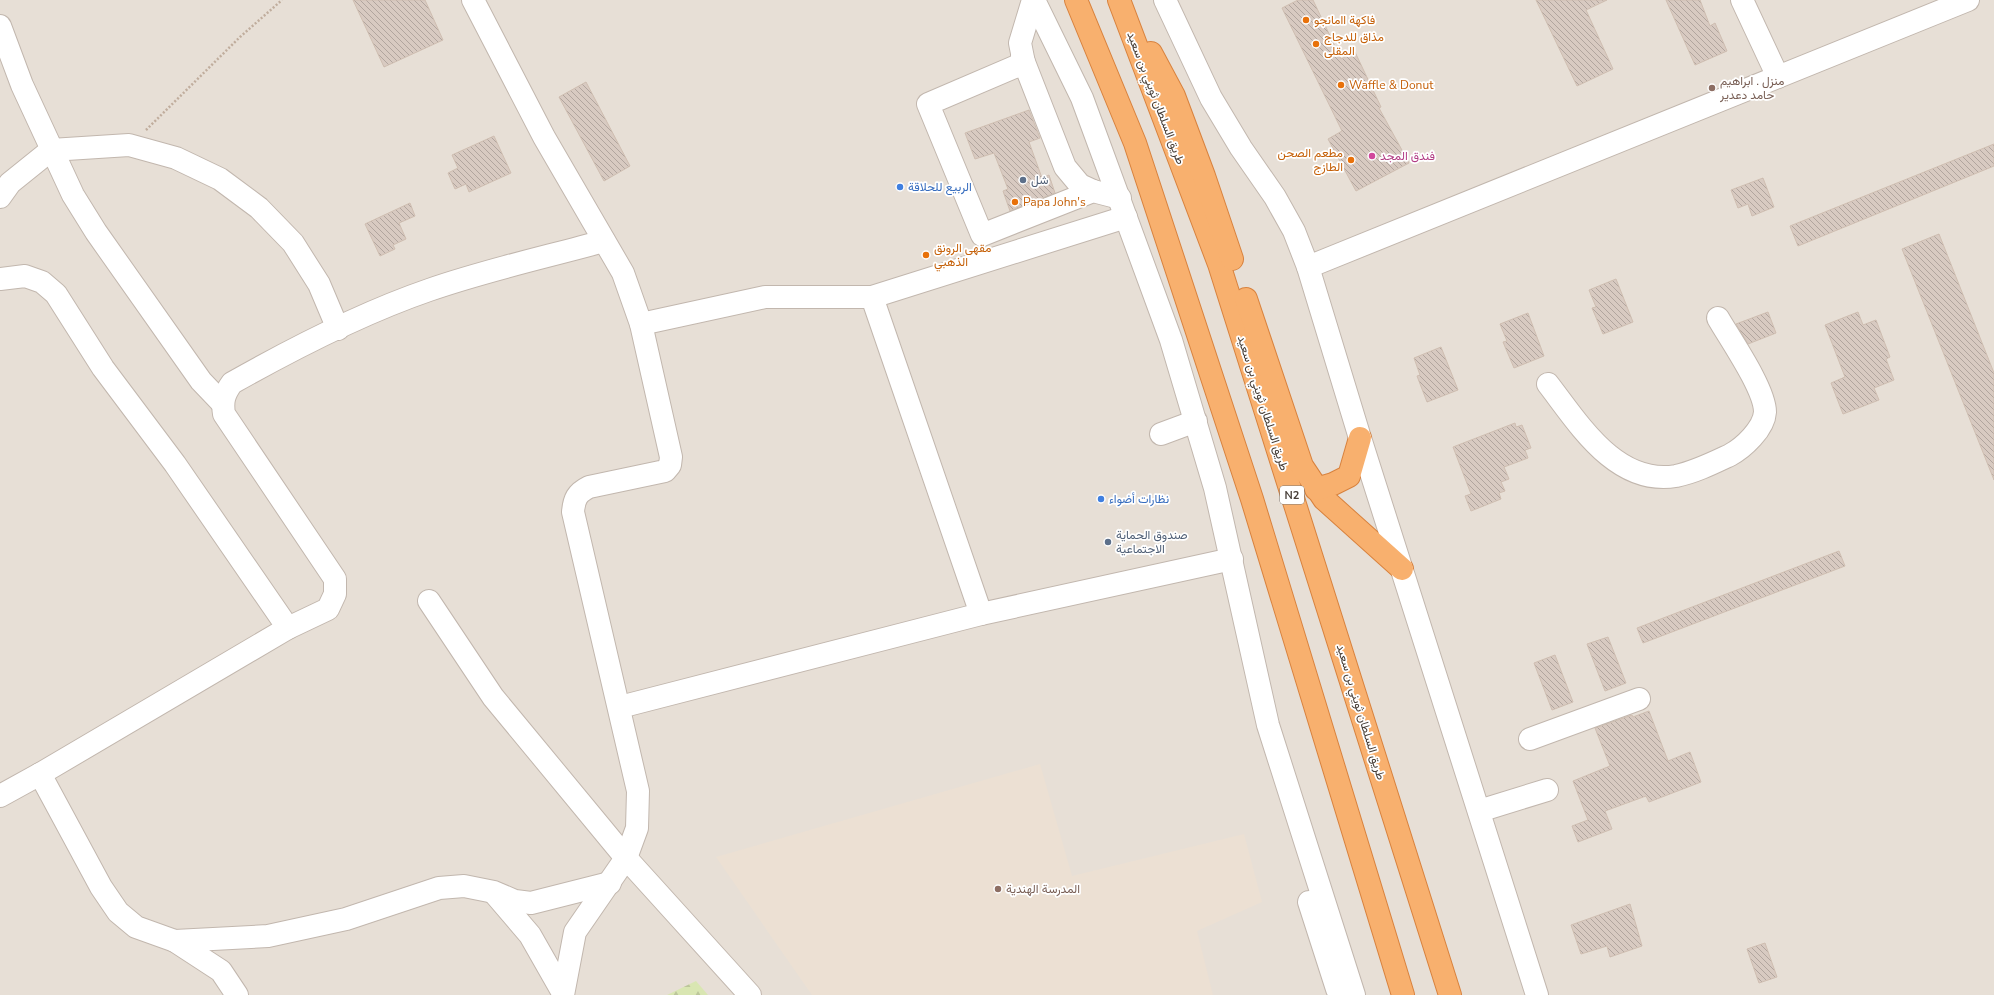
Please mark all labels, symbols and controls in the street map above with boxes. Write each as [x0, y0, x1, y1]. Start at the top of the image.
place label: فاكه‍ة اامانجو [1314, 12, 1375, 28]
marker: فاكه‍ة اامانجو [1301, 15, 1311, 25]
street label: طريق السلطان ثويني بن سعيد [1121, 29, 1189, 168]
place label: مذاق للدجاج المقلى [1324, 29, 1384, 59]
marker: مذاق للدجاج المقلى [1311, 39, 1321, 49]
place label: منزل . ابراهيم حامد دعدير [1719, 73, 1785, 103]
place label: Waffle & Donut [1349, 77, 1434, 93]
marker: Waffle & Donut [1336, 80, 1346, 90]
marker: منزل . ابراهيم حامد دعدير [1707, 83, 1717, 93]
place label: مطعم الصحن الطازج [1278, 145, 1343, 176]
place label: فندق المجد [1380, 148, 1435, 164]
marker: فندق المجد [1367, 151, 1377, 161]
marker: مطعم الصحن الطازج [1346, 155, 1356, 165]
place label: شل [1031, 172, 1049, 188]
marker: شل [1018, 175, 1028, 185]
place label: الربيع للحلاقة [908, 179, 972, 196]
marker: الربيع للحلاقة [895, 182, 905, 192]
place label: Papa John's [1023, 194, 1086, 210]
marker: Papa John's [1010, 197, 1020, 207]
place label: مقهى الرونق الذهبي [934, 240, 991, 272]
marker: مقهى الرونق الذهبي [921, 250, 931, 260]
street label: طريق السلطان ثويني بن سعيد [1232, 333, 1292, 473]
road number: N2 [1280, 486, 1304, 504]
place label: نظارات أضواء [1109, 491, 1169, 507]
marker: نظارات أضواء [1096, 494, 1106, 504]
place label: صندوق الحماية الاجتماعية [1116, 527, 1188, 557]
marker: صندوق الحماية الاجتماعية [1103, 537, 1113, 547]
street label: طريق السلطان ثويني بن سعيد [1331, 642, 1389, 783]
place label: المدرسة الهندية [1006, 881, 1080, 897]
marker: المدرسة الهندية [993, 884, 1003, 894]

